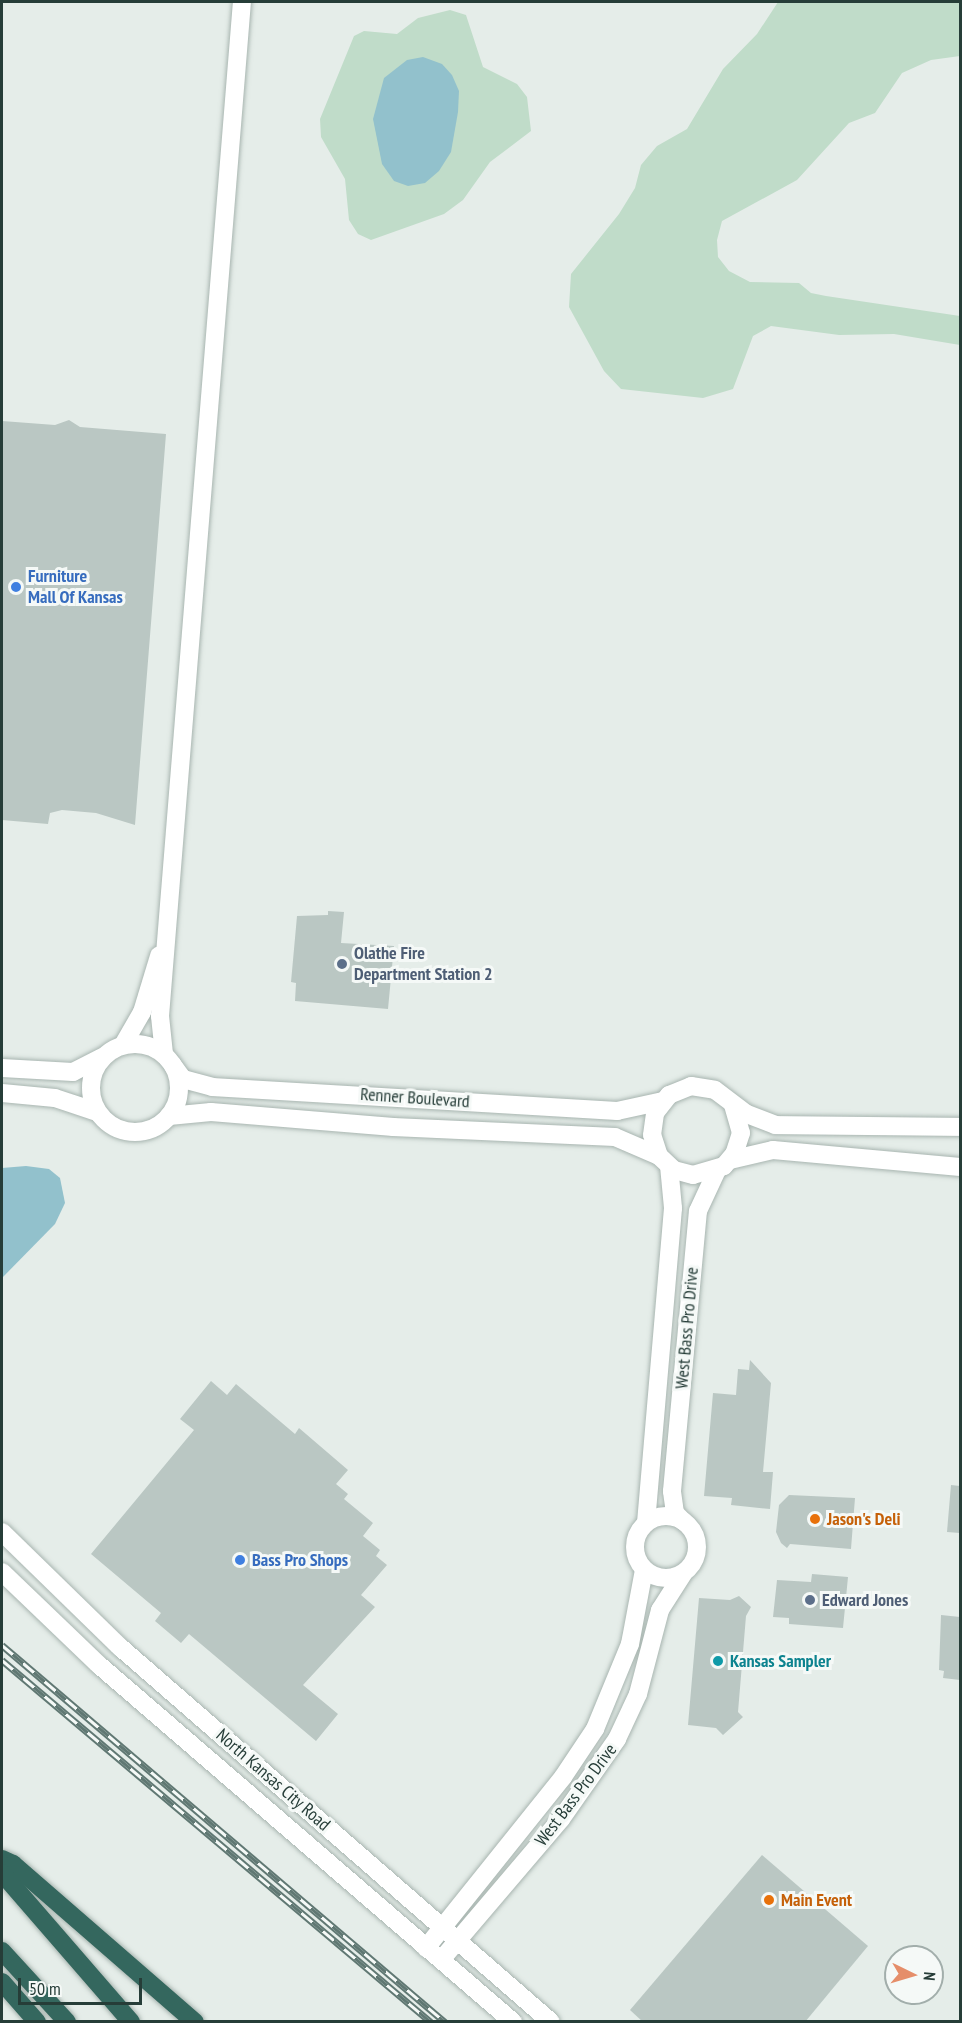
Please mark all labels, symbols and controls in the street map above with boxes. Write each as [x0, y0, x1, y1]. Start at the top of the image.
place label: Furniture Mall Of Kansas [28, 566, 123, 608]
marker: Furniture Mall Of Kansas [9, 580, 23, 594]
place label: Olathe Fire Department Station 2 [354, 943, 493, 986]
marker: Olathe Fire Department Station 2 [335, 957, 349, 971]
street label: Renner Boulevard [360, 1083, 470, 1113]
street label: West Bass Pro Drive [671, 1266, 703, 1390]
place label: Jason's Deli [827, 1508, 901, 1530]
marker: Jason's Deli [808, 1512, 822, 1526]
place label: Bass Pro Shops [252, 1549, 348, 1571]
marker: Bass Pro Shops [233, 1553, 247, 1567]
place label: Edward Jones [822, 1589, 908, 1611]
marker: Edward Jones [803, 1593, 817, 1607]
place label: Kansas Sampler [730, 1650, 831, 1672]
marker: Kansas Sampler [711, 1654, 725, 1668]
street label: North Kansas City Road [211, 1724, 335, 1836]
street label: West Bass Pro Drive [531, 1740, 621, 1850]
place label: Main Event [781, 1889, 852, 1911]
marker: Main Event [762, 1893, 776, 1907]
north arrow [884, 1945, 944, 2005]
scale bar [21, 1966, 146, 2004]
text: N [920, 1971, 940, 1982]
text: 50 m [29, 1977, 61, 2000]

